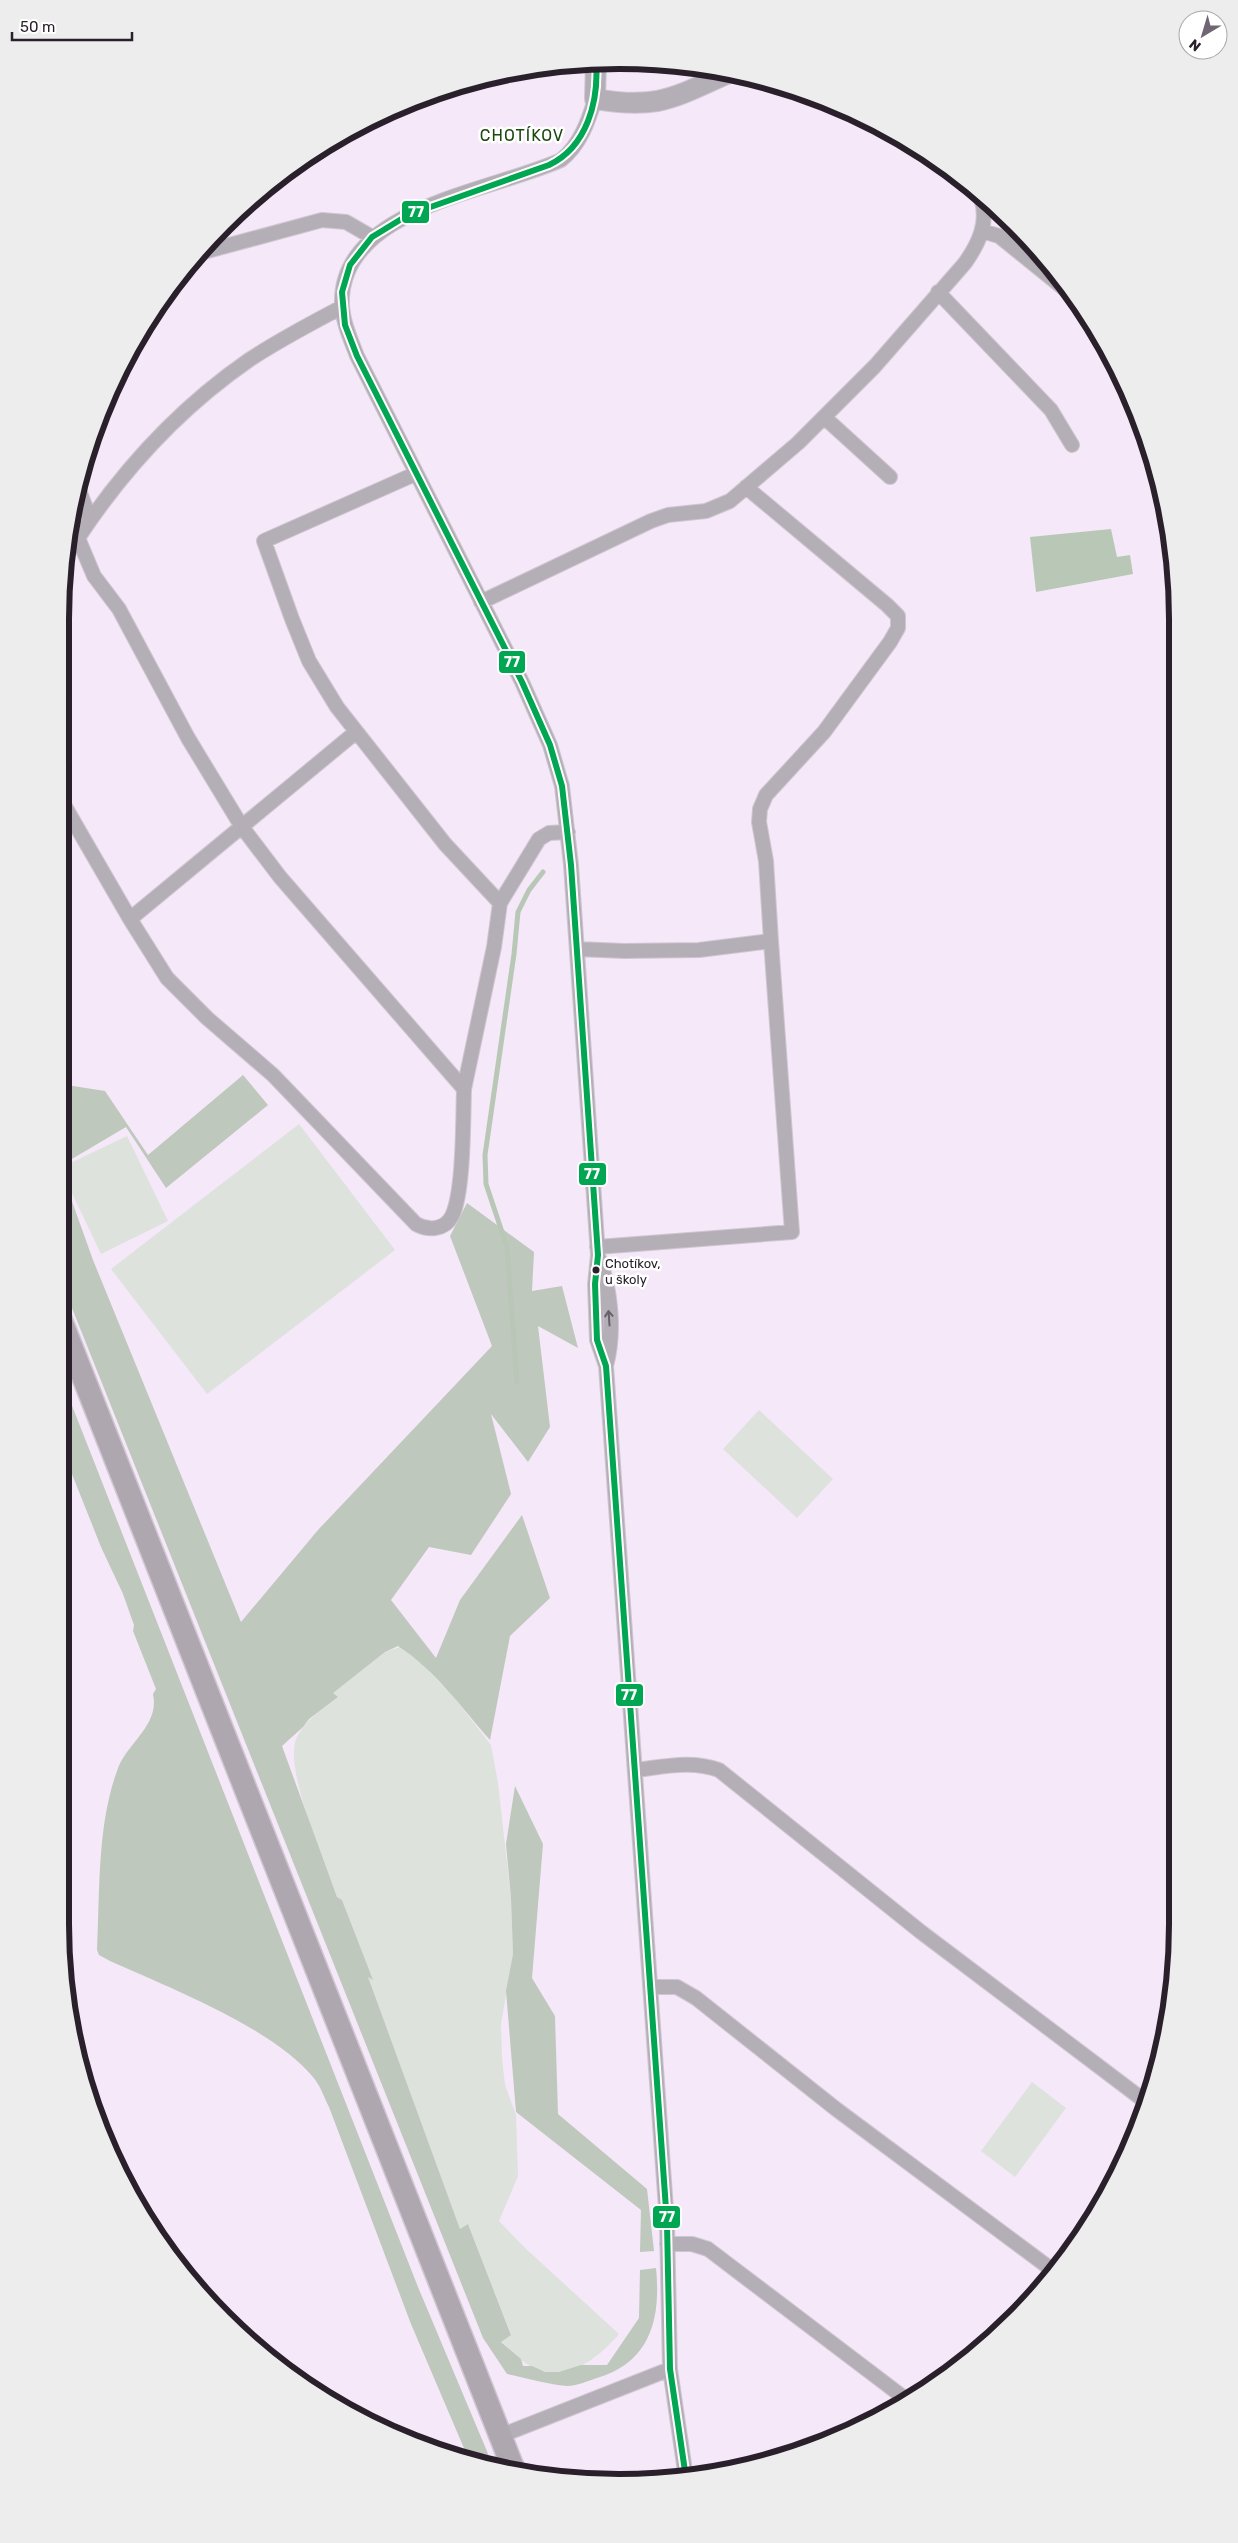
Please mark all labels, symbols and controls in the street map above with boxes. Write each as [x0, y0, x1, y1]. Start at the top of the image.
scale bar [12, 10, 132, 42]
north arrow [1178, 10, 1228, 60]
text: 50 m [20, 18, 55, 36]
text: N [1186, 35, 1205, 55]
district label: CHOTÍKOV [480, 126, 564, 145]
line badge: 77 [401, 200, 430, 224]
text: 77 [408, 204, 424, 221]
line badge: 77 [498, 650, 526, 674]
text: 77 [504, 654, 520, 671]
line badge: 77 [578, 1162, 607, 1186]
text: 77 [584, 1166, 600, 1183]
place label: Chotíkov, u školy [605, 1256, 661, 1287]
marker: Chotíkov, u školy [591, 1265, 601, 1275]
one-way arrow [605, 1311, 614, 1327]
line badge: 77 [615, 1683, 644, 1707]
text: 77 [621, 1687, 637, 1704]
line badge: 77 [652, 2205, 681, 2229]
text: 77 [659, 2209, 675, 2226]

